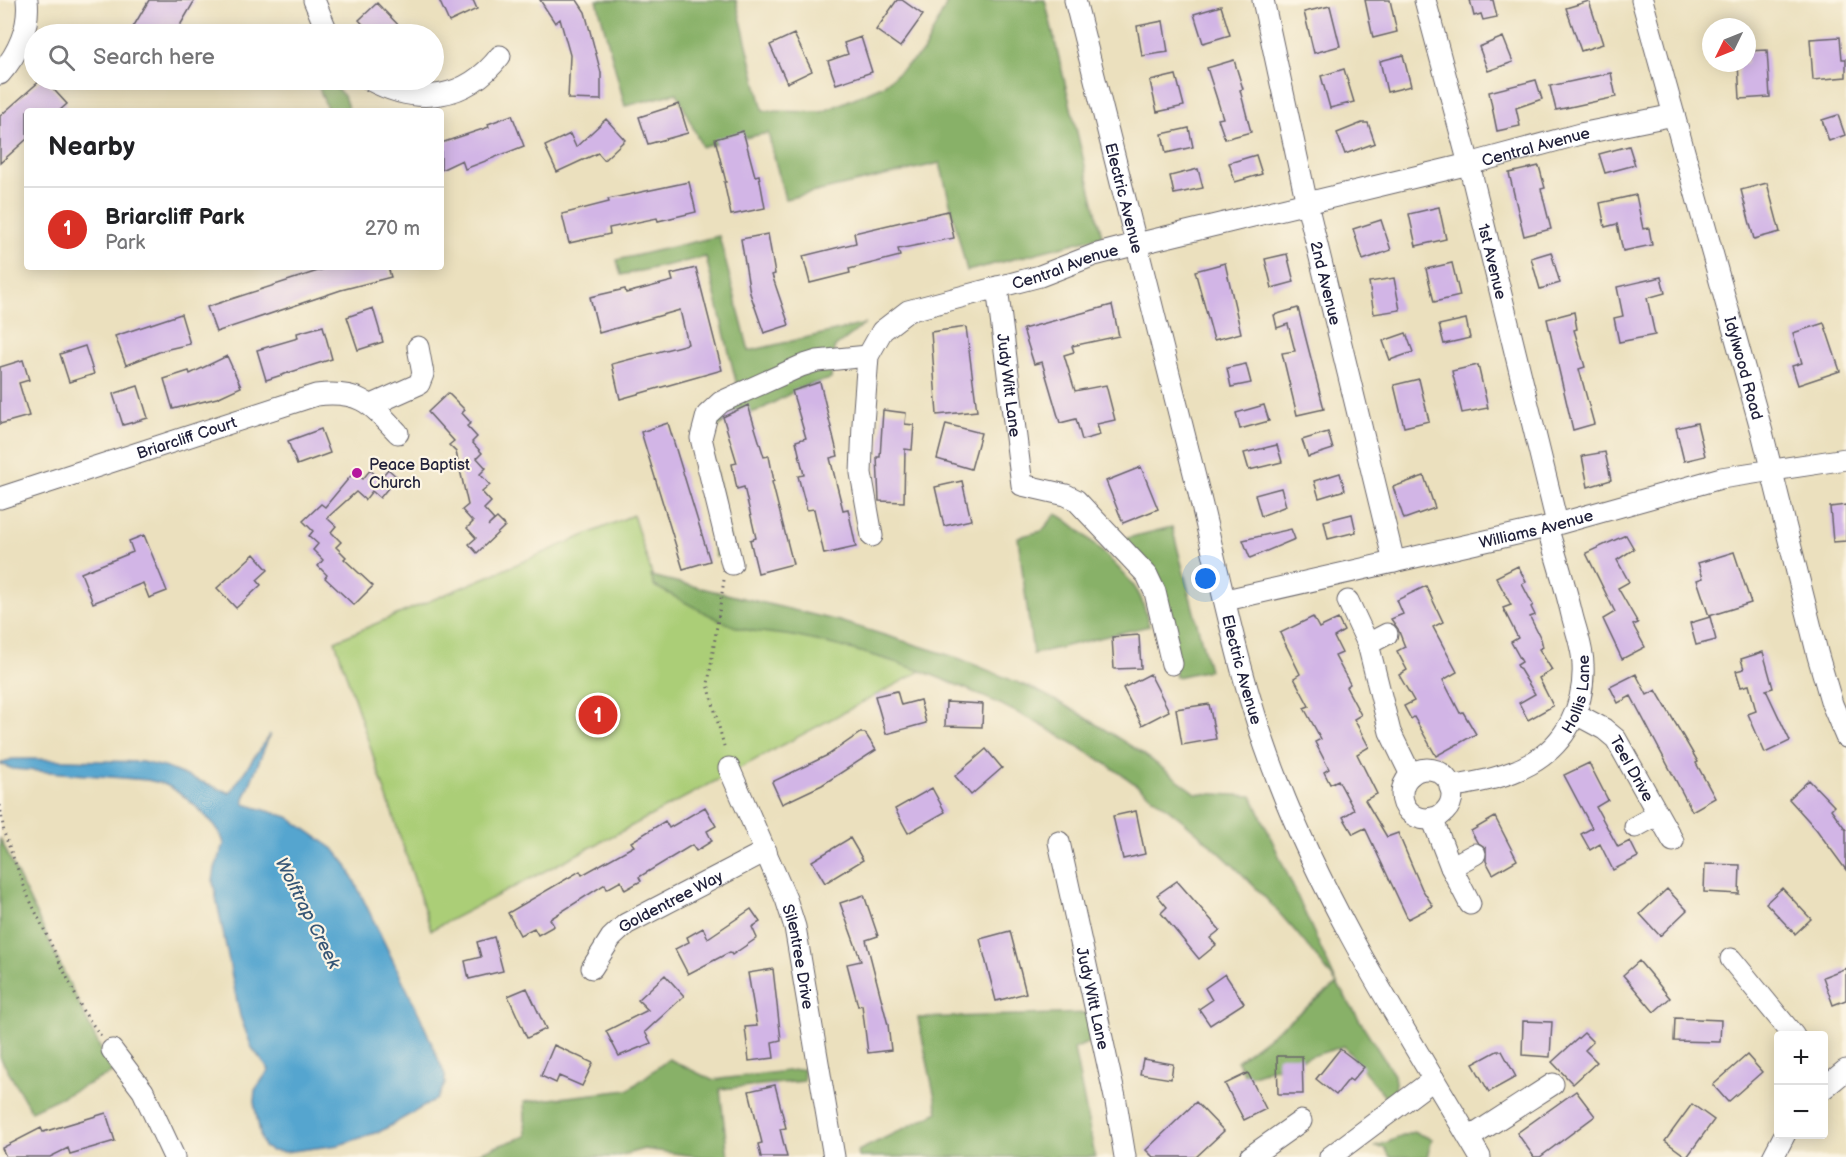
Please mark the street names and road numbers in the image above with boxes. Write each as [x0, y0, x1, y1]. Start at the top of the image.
street label: Central Avenue [1480, 124, 1592, 171]
street label: Electric Avenue [1100, 141, 1146, 256]
street label: 1st Avenue [1473, 222, 1510, 302]
street label: 2nd Avenue [1305, 239, 1344, 328]
street label: Central Avenue [1010, 241, 1121, 294]
street label: Idylwood Road [1719, 315, 1766, 422]
street label: Judy Witt Lane [992, 332, 1024, 439]
street label: Briarcliff Court [134, 414, 239, 464]
street label: Williams Avenue [1477, 506, 1596, 553]
street label: Electric Avenue [1217, 613, 1265, 728]
street label: Hollis Lane [1558, 654, 1594, 737]
street label: Teel Drive [1605, 733, 1657, 806]
street label: Goldentree Way [615, 867, 727, 937]
street label: Silentree Drive [777, 902, 817, 1011]
street label: Judy Witt Lane [1071, 946, 1112, 1052]

